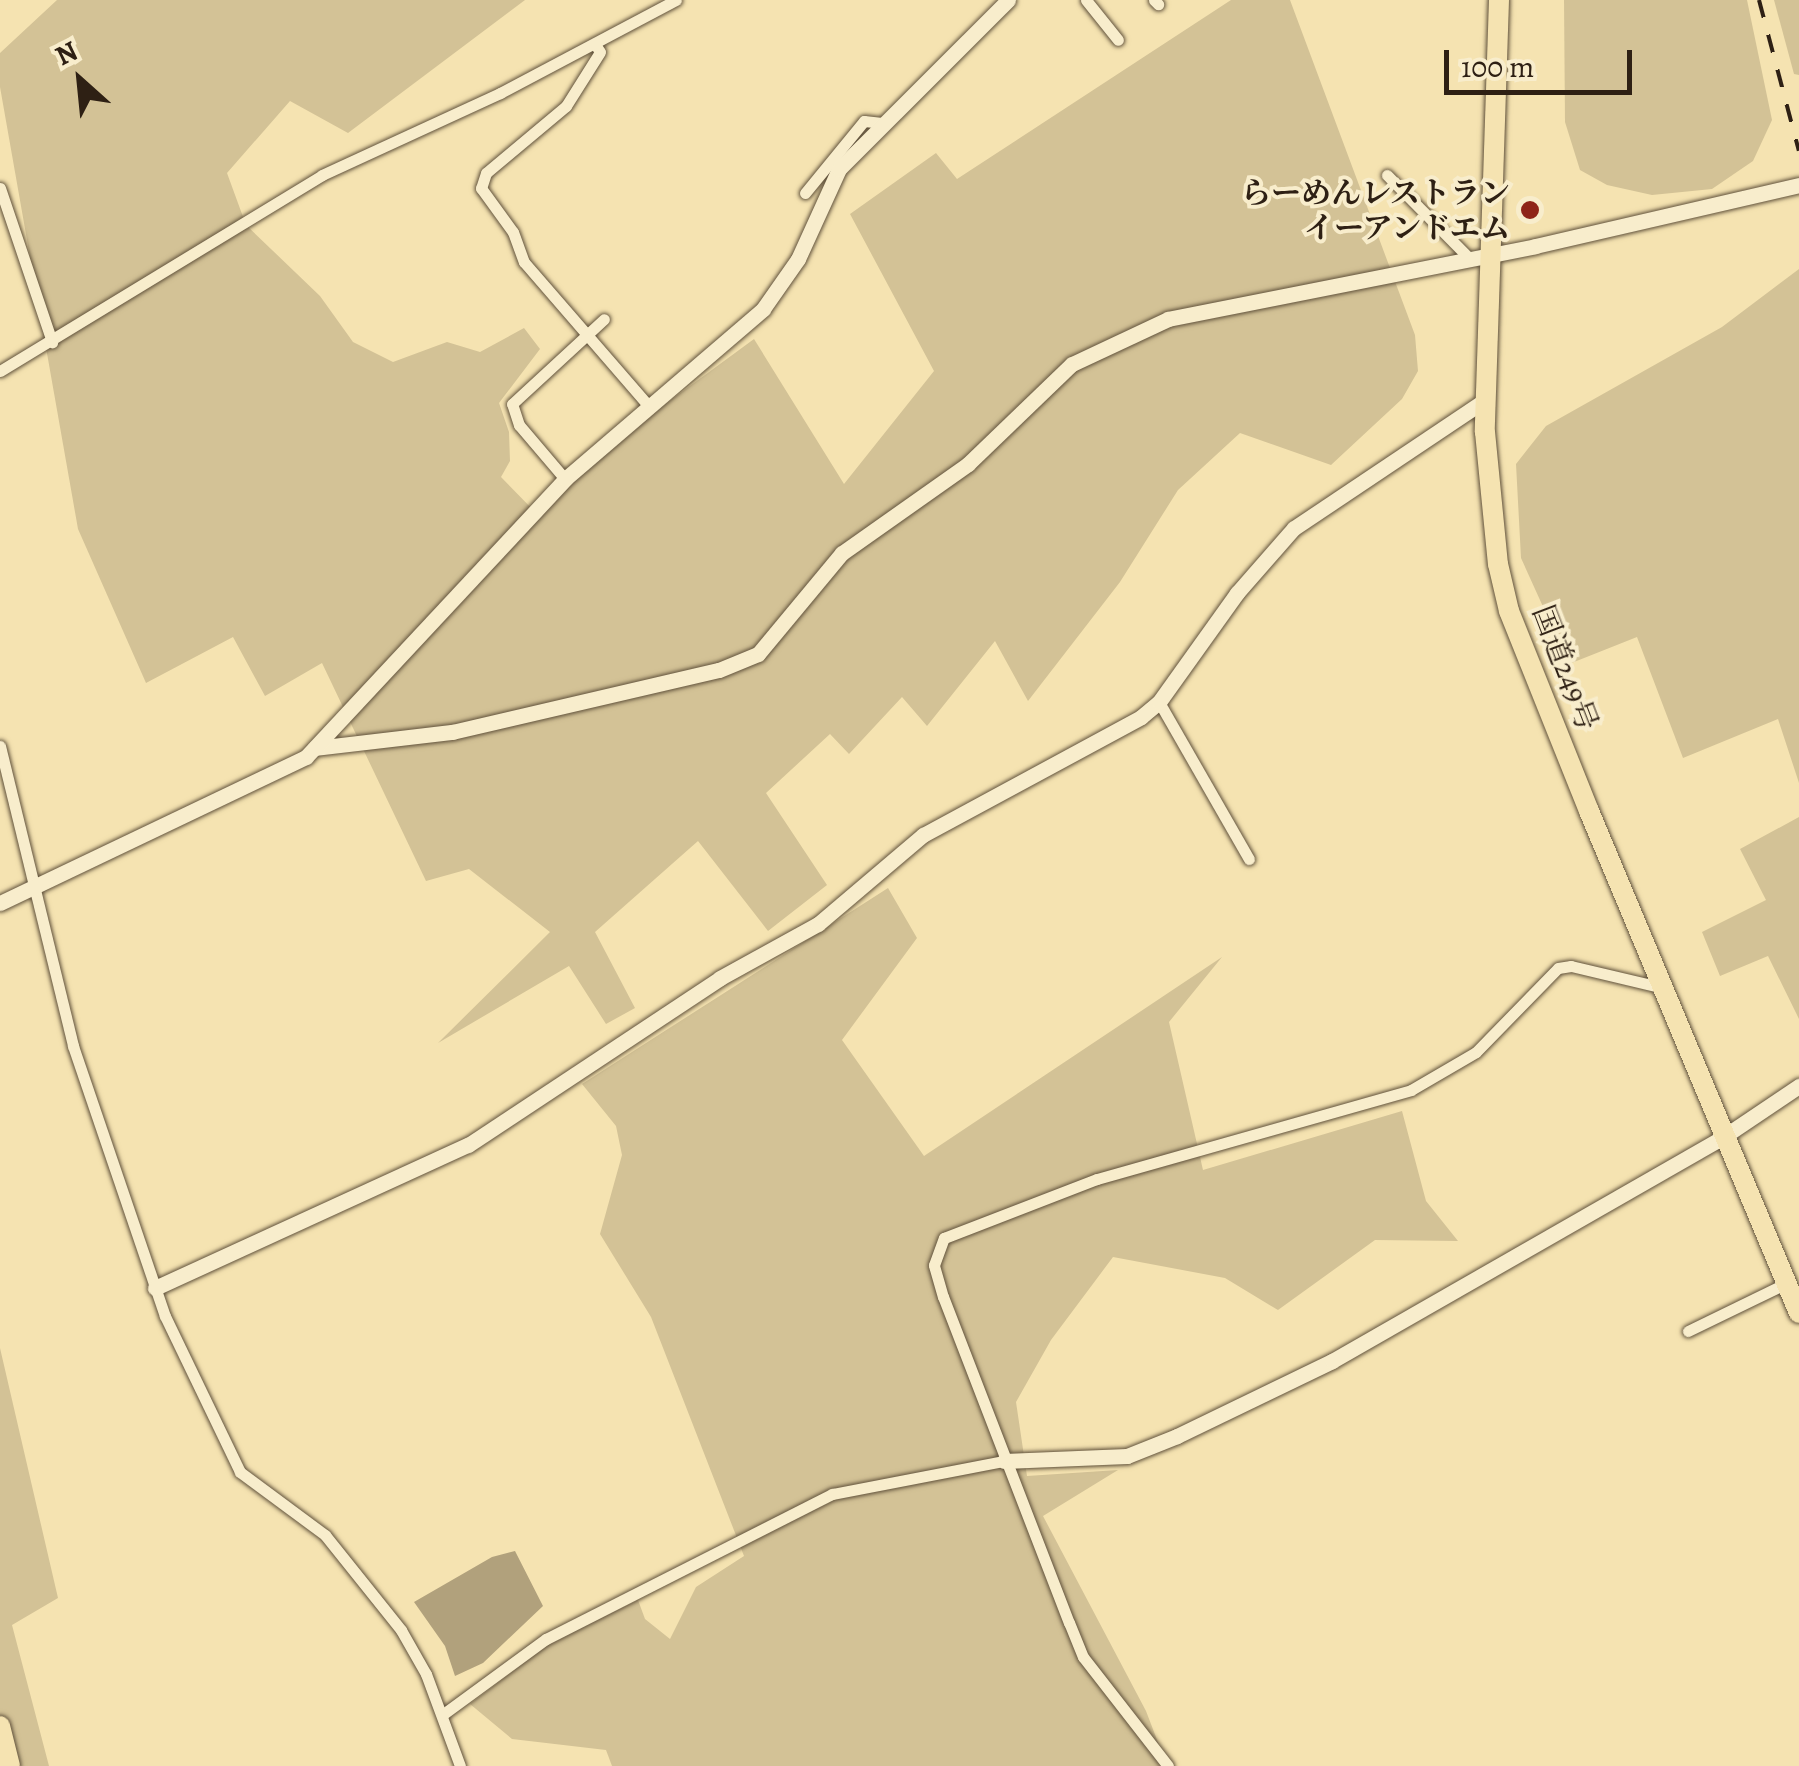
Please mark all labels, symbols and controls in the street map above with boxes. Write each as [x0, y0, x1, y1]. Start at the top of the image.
north arrow [30, 30, 130, 130]
scale bar [1449, 30, 1636, 92]
text: N [49, 32, 84, 75]
text: 100 m [1461, 47, 1534, 87]
place label: らーめんレストラン イーアンドエム [1240, 175, 1510, 246]
marker: らーめんレストラン イーアンドエム [1519, 199, 1541, 221]
street label: 国道249号 [1525, 600, 1605, 736]

